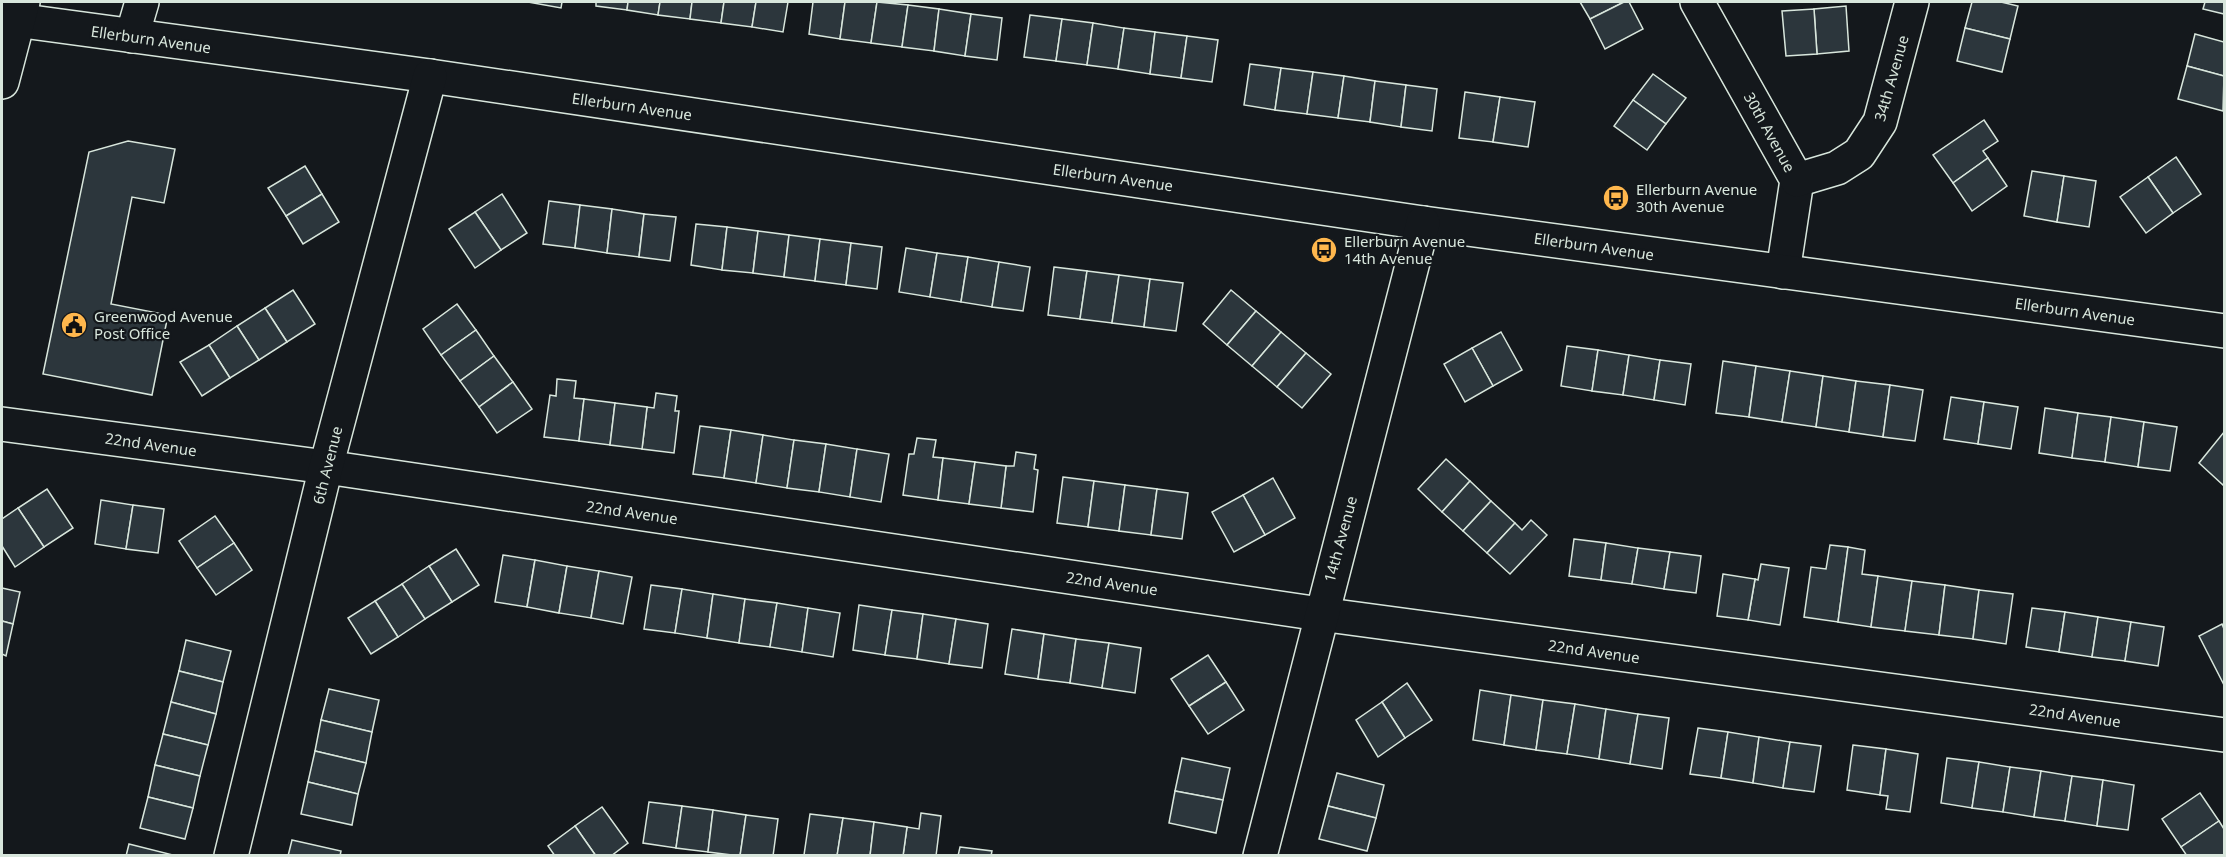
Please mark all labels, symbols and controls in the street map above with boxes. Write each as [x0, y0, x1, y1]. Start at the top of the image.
street label: Ellerburn Avenue [90, 21, 212, 57]
street label: 34th Avenue [1869, 33, 1913, 123]
street label: Ellerburn Avenue [571, 88, 693, 124]
street label: 30th Avenue [1740, 88, 1800, 176]
street label: Ellerburn Avenue [1052, 159, 1174, 195]
place label: Ellerburn Avenue 30th Avenue [1636, 179, 1757, 216]
bus stop icon: Ellerburn Avenue 30th Avenue [1601, 183, 1631, 213]
street label: Ellerburn Avenue [1533, 228, 1655, 264]
place label: Ellerburn Avenue 14th Avenue [1344, 231, 1465, 268]
bus stop icon: Ellerburn Avenue 14th Avenue [1309, 235, 1339, 265]
street label: Ellerburn Avenue [2014, 293, 2136, 329]
place label: Greenwood Avenue Post Office [94, 306, 233, 343]
public building icon: Greenwood Avenue Post Office [59, 310, 89, 340]
street label: 6th Avenue [308, 424, 346, 506]
street label: 22nd Avenue [104, 428, 198, 460]
street label: 14th Avenue [1319, 494, 1361, 584]
street label: 22nd Avenue [585, 496, 679, 528]
street label: 22nd Avenue [1065, 567, 1159, 599]
street label: 22nd Avenue [1547, 635, 1641, 667]
street label: 22nd Avenue [2028, 699, 2122, 731]

